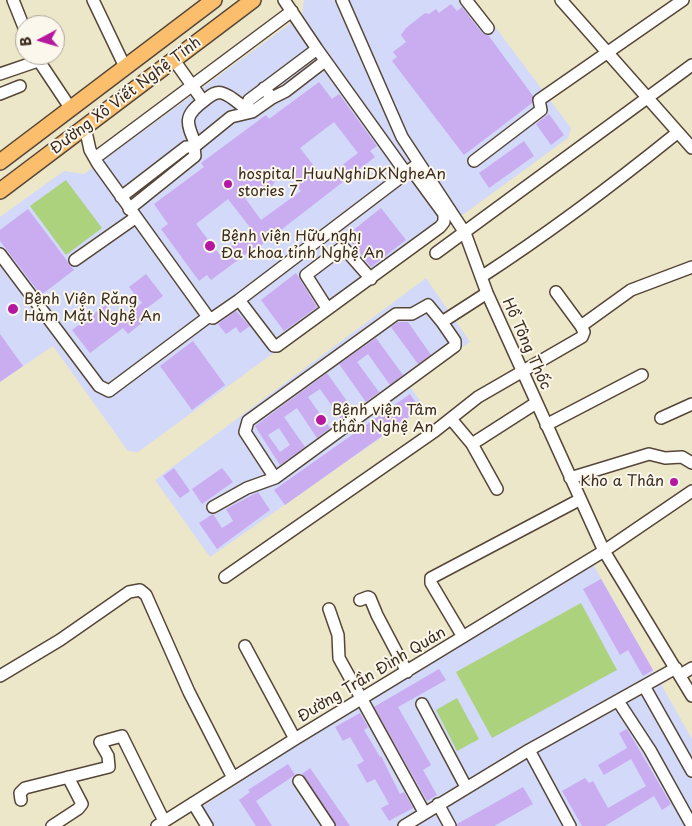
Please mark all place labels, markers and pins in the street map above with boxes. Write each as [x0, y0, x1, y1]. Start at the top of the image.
place label: hospital_HuuNghiDKNgheAn stories 7 [238, 166, 446, 201]
marker: hospital_HuuNghiDKNgheAn stories 7 [222, 178, 234, 190]
place label: Bệnh viện Hữu nghị Đa khoa tỉnh Nghệ An [221, 228, 384, 263]
marker: Bệnh viện Hữu nghị Đa khoa tỉnh Nghệ An [203, 239, 217, 253]
place label: Bệnh Viện Răng Hàm Mặt Nghệ An [24, 291, 161, 326]
marker: Bệnh Viện Răng Hàm Mặt Nghệ An [6, 302, 20, 316]
place label: Bệnh viện Tâm thần Nghệ An [332, 402, 437, 437]
marker: Bệnh viện Tâm thần Nghệ An [314, 413, 328, 427]
place label: Kho a Thân [580, 473, 664, 491]
marker: Kho a Thân [668, 476, 680, 488]

